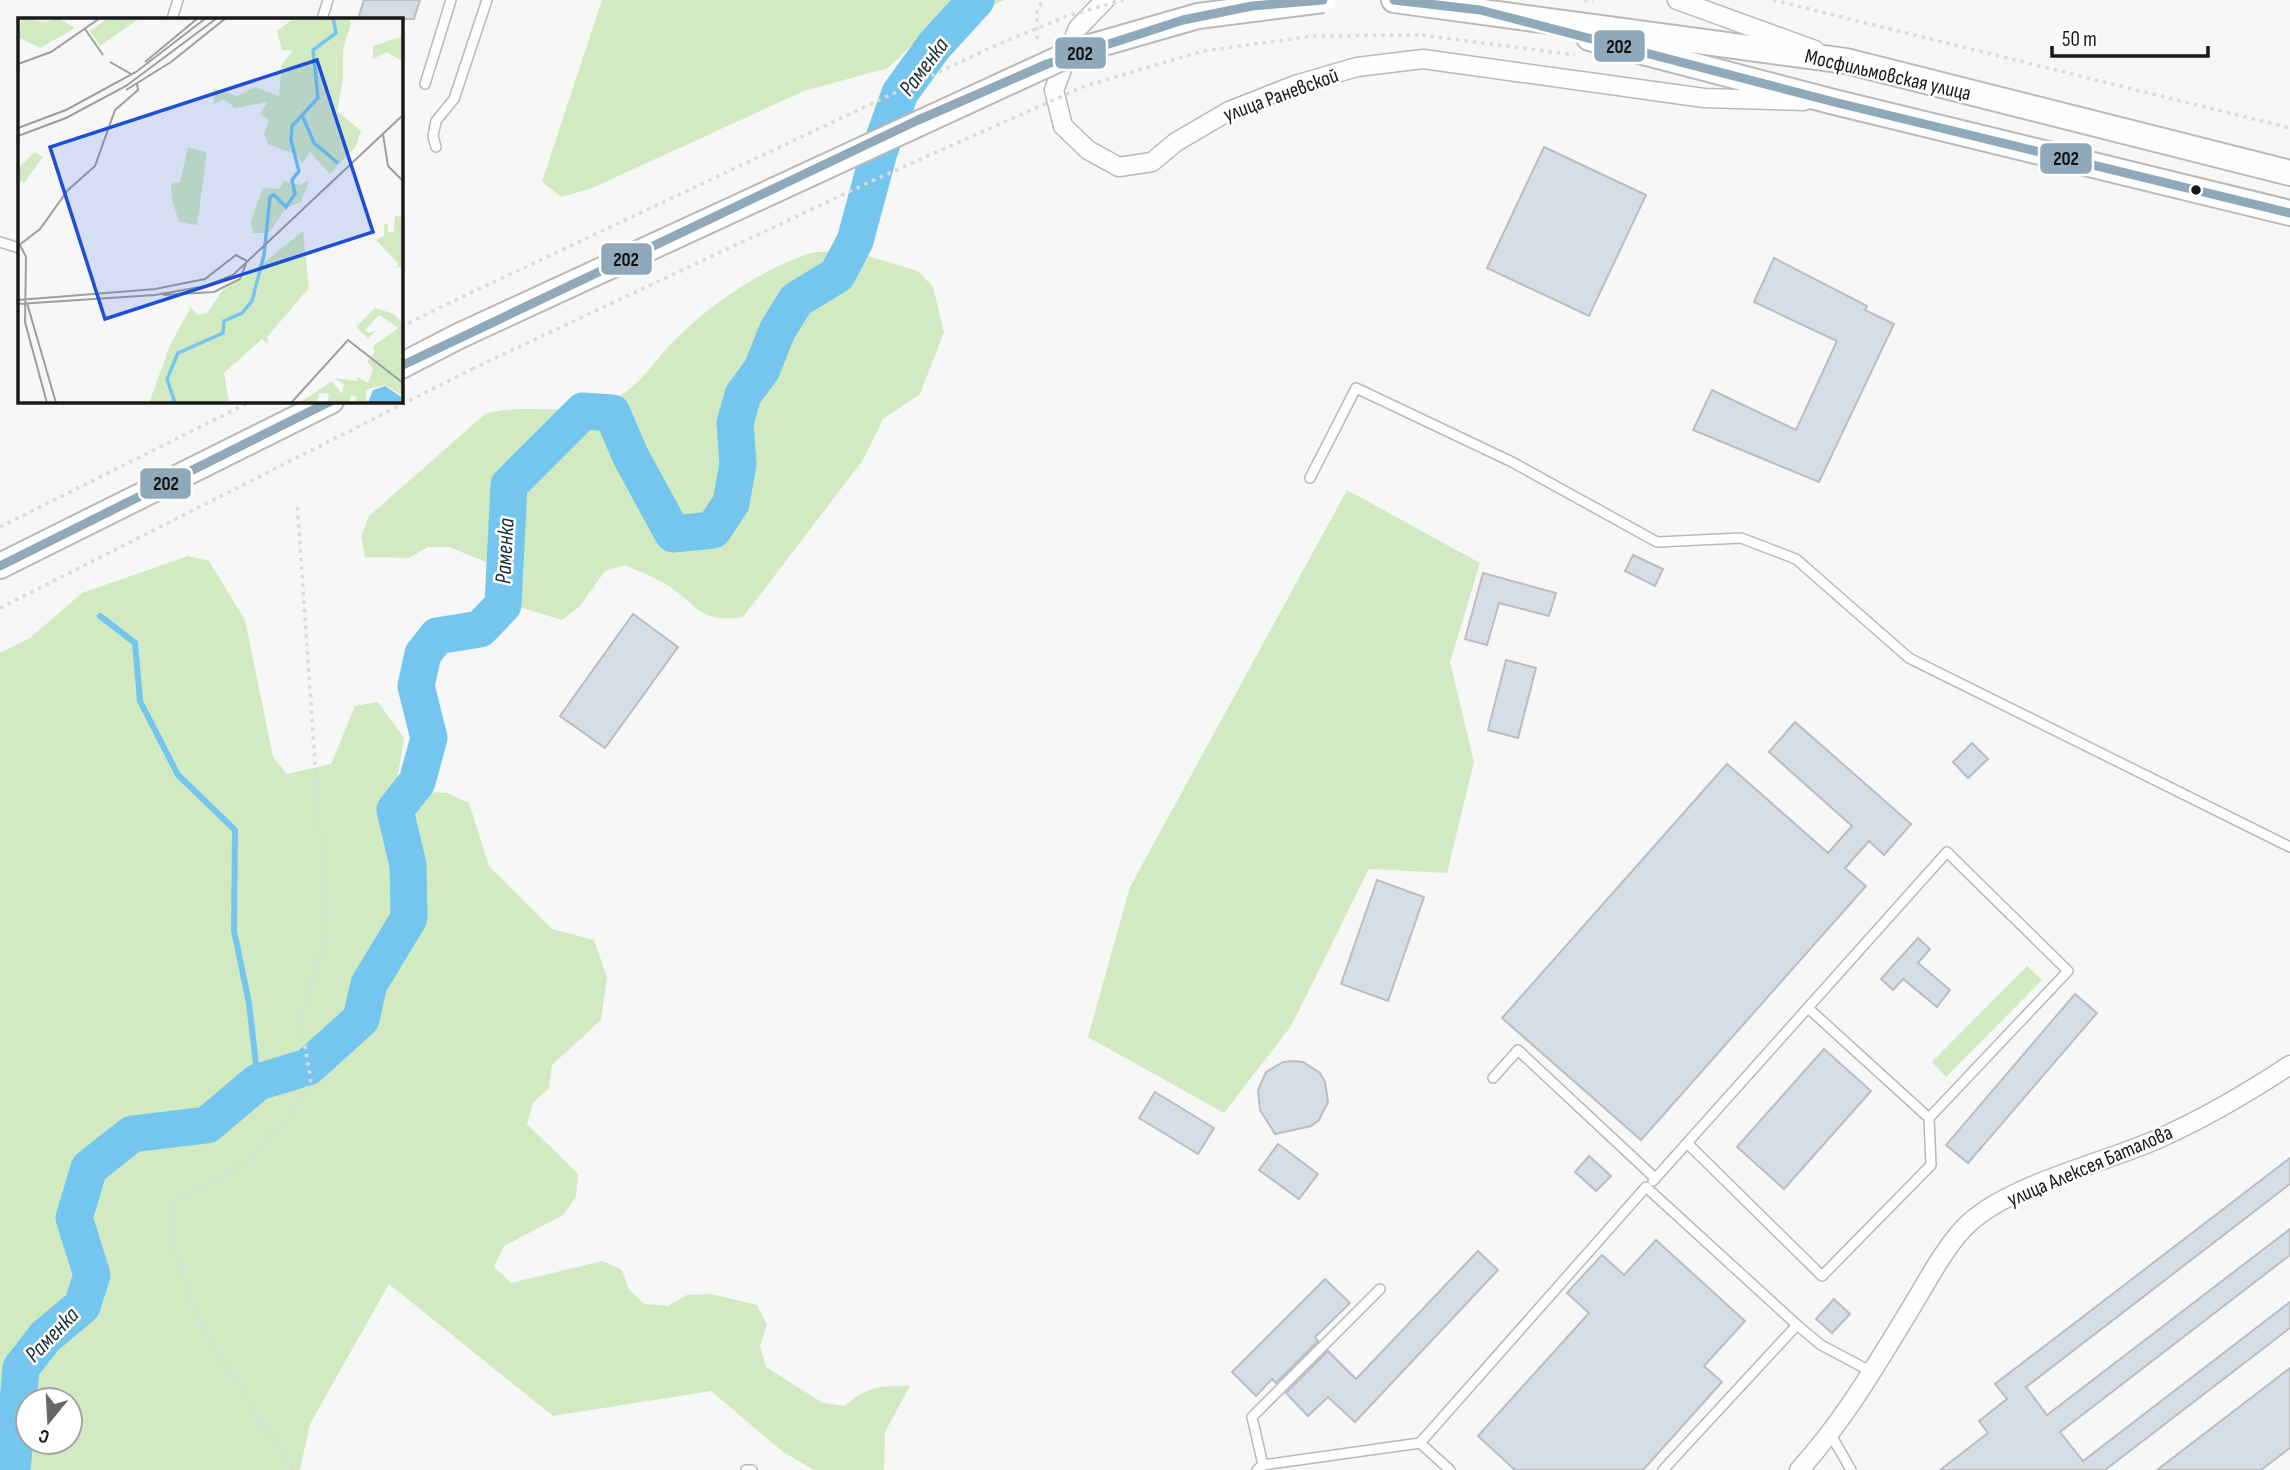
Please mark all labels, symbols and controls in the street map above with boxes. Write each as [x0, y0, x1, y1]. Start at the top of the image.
scale bar [2052, 14, 2208, 58]
inset map [18, 18, 402, 402]
text: 50 m [2062, 27, 2097, 52]
line badge: 202 [1593, 29, 1646, 63]
water label: Раменка [893, 32, 955, 102]
line badge: 202 [1054, 36, 1107, 70]
text: 202 [1606, 36, 1632, 59]
text: 202 [1067, 43, 1093, 66]
street label: Мосфильмовская улица [1802, 44, 1974, 106]
street label: улица Раневской [1220, 63, 1342, 127]
line badge: 202 [2039, 142, 2093, 175]
text: 202 [2053, 148, 2079, 171]
unlabelled marker [2189, 183, 2203, 197]
line badge: 202 [600, 242, 653, 276]
text: 202 [613, 249, 639, 272]
line badge: 202 [139, 467, 192, 500]
text: 202 [153, 473, 179, 496]
water label: Раменка [489, 517, 521, 585]
street label: улица Алексея Баталова [2004, 1120, 2176, 1212]
water label: Раменка [19, 1301, 85, 1368]
north arrow [14, 1386, 84, 1456]
text: С [36, 1423, 52, 1448]

